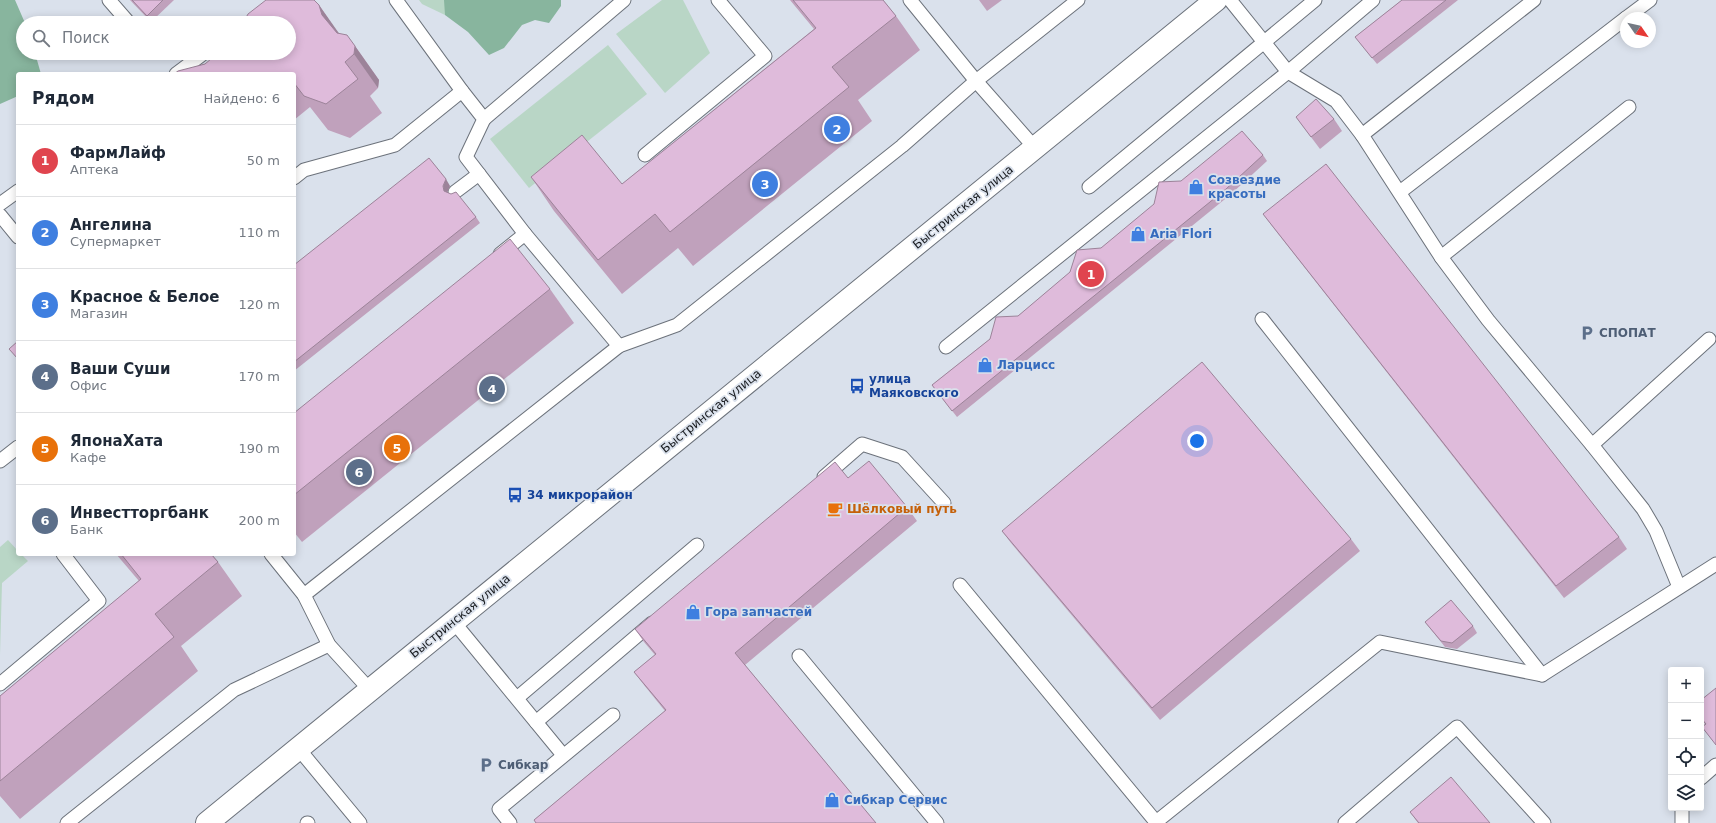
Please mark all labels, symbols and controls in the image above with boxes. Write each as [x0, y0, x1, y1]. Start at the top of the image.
north arrow [1620, 12, 1656, 48]
search box [16, 16, 296, 60]
icon: search [30, 27, 52, 49]
text: Поиск [62, 29, 110, 47]
text: Рядом [32, 88, 95, 108]
text: Найдено: 6 [204, 91, 280, 106]
pin: 2 [824, 114, 850, 144]
text: ФармЛайф [70, 144, 166, 162]
text: 1 [40, 153, 50, 168]
text: 50 m [247, 153, 280, 168]
text: Аптека [70, 162, 119, 177]
street label: Быстринская улица [910, 162, 1016, 252]
pin: 3 [752, 169, 778, 199]
place label: Созвездие красоты [1208, 173, 1281, 201]
shop icon: Созвездие красоты [1187, 178, 1205, 196]
text: Ангелина [70, 216, 152, 234]
text: 2 [40, 225, 50, 240]
text: 110 m [238, 225, 280, 240]
shop icon: Aria Flori [1129, 225, 1147, 243]
place label: Aria Flori [1150, 227, 1212, 241]
text: Супермаркет [70, 234, 161, 249]
pin: 1 [1078, 259, 1104, 289]
text: Красное & Белое [70, 288, 219, 306]
text: 3 [40, 297, 50, 312]
text: 120 m [238, 297, 280, 312]
text: Магазин [70, 306, 128, 321]
parking icon: СПОПАТ [1578, 324, 1596, 342]
place label: СПОПАТ [1599, 326, 1656, 340]
shop icon: Ларцисс [976, 356, 994, 374]
place label: Ларцисс [997, 358, 1055, 372]
text: Ваши Суши [70, 360, 170, 378]
street label: Быстринская улица [658, 366, 764, 456]
text: 4 [40, 369, 50, 384]
text: 170 m [238, 369, 280, 384]
place label: улица Маяковского [869, 372, 959, 400]
pin: 4 [479, 374, 505, 404]
bus stop icon: улица Маяковского [848, 377, 866, 395]
text: Офис [70, 378, 107, 393]
your location [1187, 431, 1207, 451]
text: ЯпонаХата [70, 432, 163, 450]
pin: 5 [384, 433, 410, 463]
text: 5 [40, 441, 50, 456]
text: 190 m [238, 441, 280, 456]
text: Кафе [70, 450, 106, 465]
pin: 6 [346, 457, 372, 487]
bus stop icon: 34 микрорайон [506, 486, 524, 504]
place label: 34 микрорайон [527, 488, 633, 502]
cafe icon: Шёлковый путь [826, 500, 844, 518]
place label: Шёлковый путь [847, 502, 957, 516]
text: Инвестторгбанк [70, 504, 209, 522]
text: 6 [40, 513, 50, 528]
text: 200 m [238, 513, 280, 528]
text: Банк [70, 522, 103, 537]
street label: Быстринская улица [407, 571, 513, 661]
shop icon: Гора запчастей [684, 603, 702, 621]
place label: Гора запчастей [705, 605, 812, 619]
map controls [1668, 667, 1704, 811]
button: + [1668, 667, 1704, 703]
button: − [1668, 703, 1704, 739]
button: locate [1668, 739, 1704, 775]
parking icon: Сибкар [477, 756, 495, 774]
place label: Сибкар [498, 758, 549, 772]
button: layers [1668, 775, 1704, 811]
shop icon: Сибкар Сервис [823, 791, 841, 809]
place label: Сибкар Сервис [844, 793, 947, 807]

